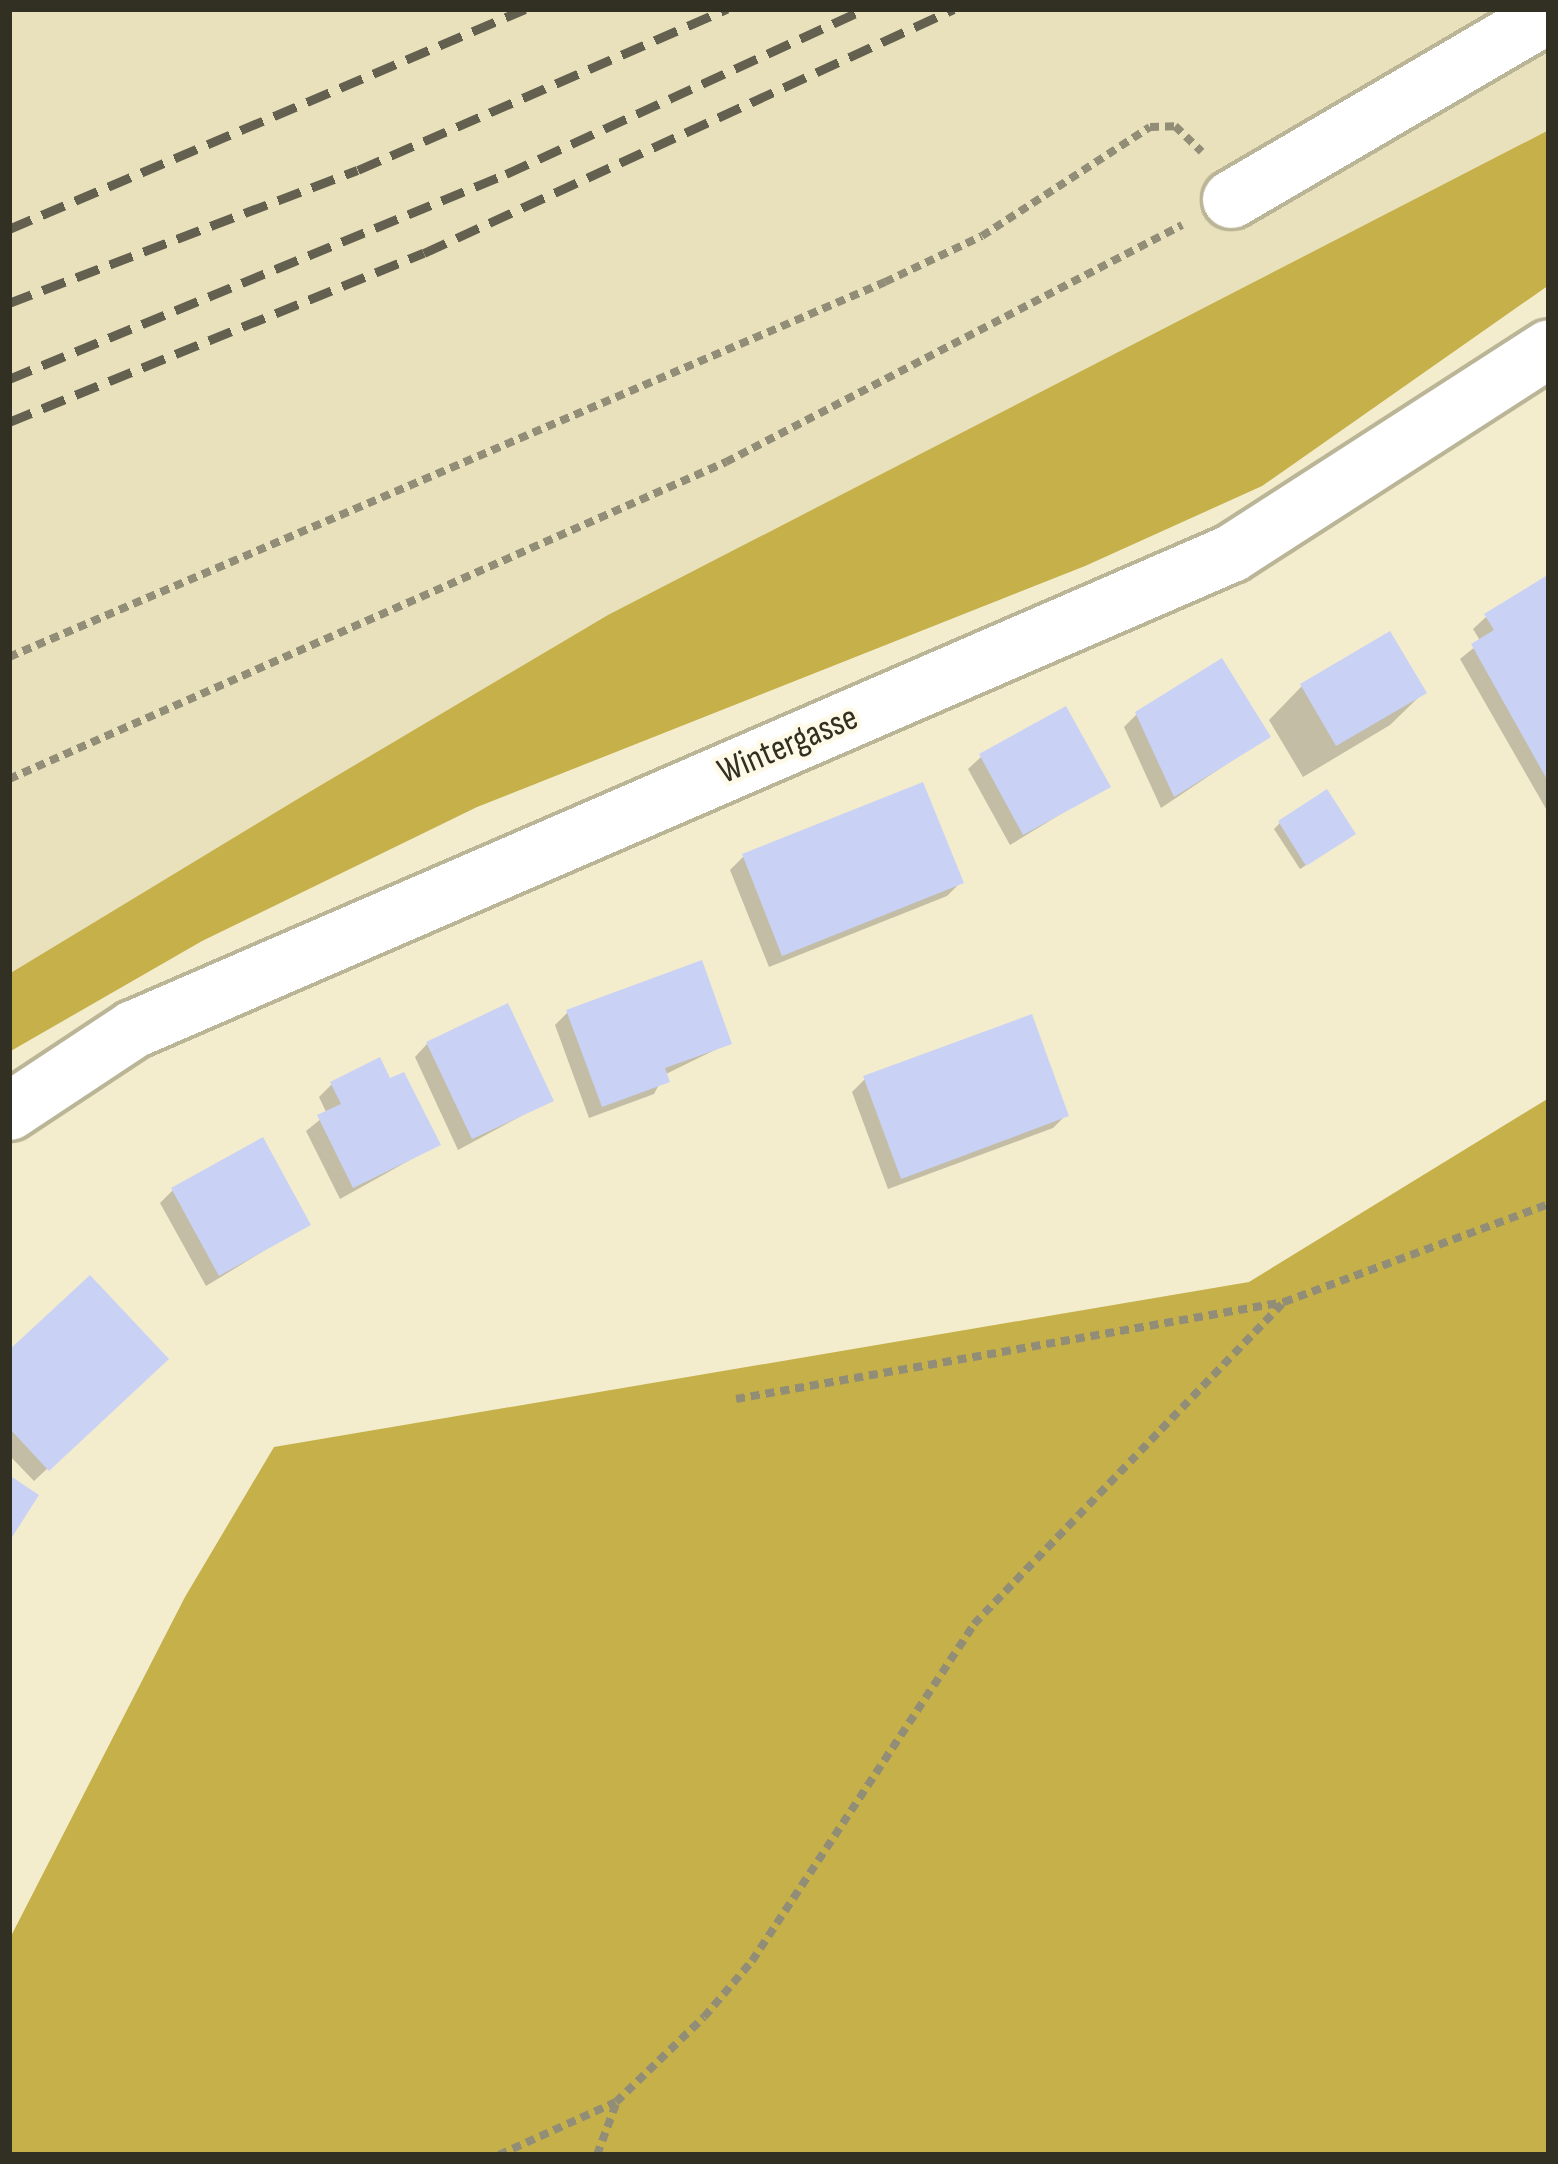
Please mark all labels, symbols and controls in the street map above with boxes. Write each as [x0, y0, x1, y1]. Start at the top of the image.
street label: Wintergasse [711, 696, 865, 794]

